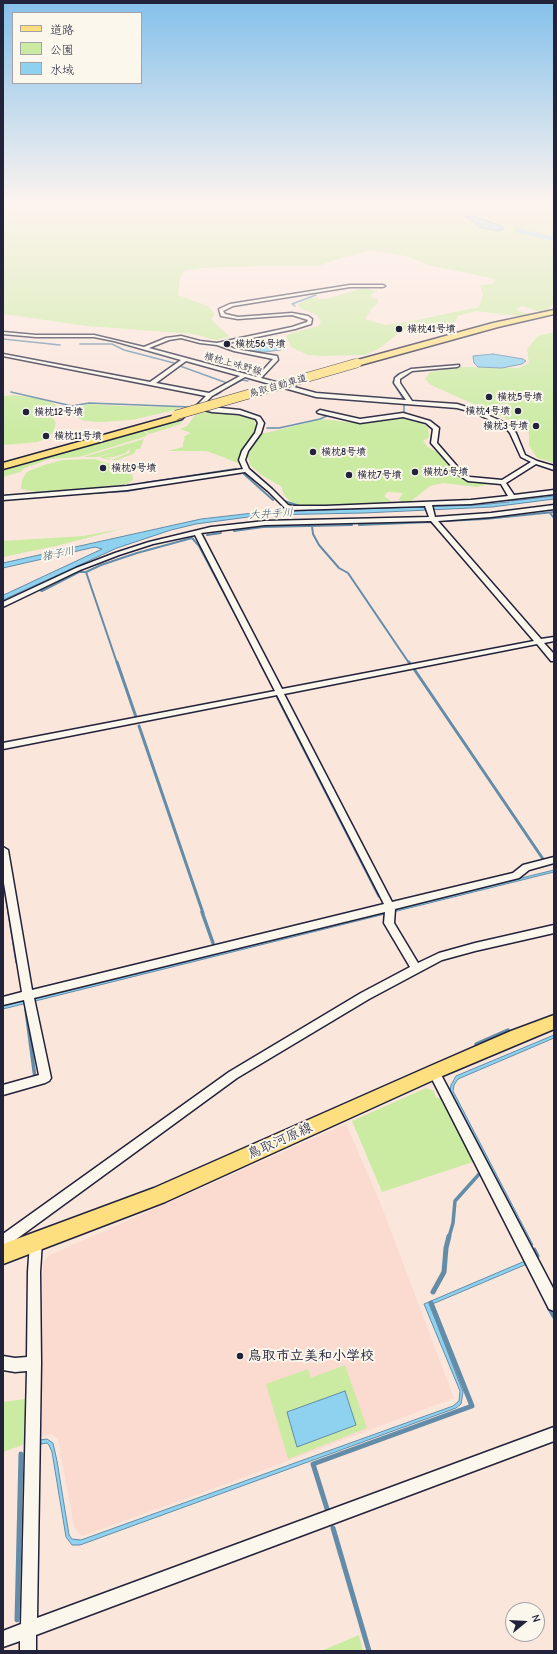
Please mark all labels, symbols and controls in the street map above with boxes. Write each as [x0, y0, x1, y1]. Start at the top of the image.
legend [12, 12, 142, 84]
text: 道路 [50, 23, 74, 37]
text: 公園 [50, 43, 74, 57]
text: 水域 [50, 63, 74, 77]
place label: 横枕41号墳 [407, 323, 456, 335]
marker: 横枕41号墳 [394, 324, 404, 334]
place label: 横枕56号墳 [235, 338, 286, 350]
marker: 横枕56号墳 [222, 339, 232, 349]
street label: 横枕上味野線 [203, 350, 263, 378]
street label: 鳥取自動車道 [248, 372, 308, 400]
place label: 横枕5号墳 [497, 391, 542, 403]
marker: 横枕5号墳 [484, 392, 494, 402]
place label: 横枕4号墳 [465, 405, 510, 417]
place label: 横枕12号墳 [34, 406, 83, 418]
marker: 横枕4号墳 [513, 406, 523, 416]
marker: 横枕12号墳 [21, 407, 31, 417]
place label: 横枕3号墳 [483, 420, 528, 432]
marker: 横枕3号墳 [531, 421, 541, 431]
place label: 横枕11号墳 [54, 430, 102, 442]
marker: 横枕11号墳 [41, 431, 51, 441]
place label: 横枕8号墳 [321, 446, 366, 458]
marker: 横枕8号墳 [308, 447, 318, 457]
place label: 横枕9号墳 [111, 462, 156, 474]
marker: 横枕9号墳 [98, 463, 108, 473]
place label: 横枕6号墳 [423, 466, 468, 478]
marker: 横枕6号墳 [410, 467, 420, 477]
place label: 横枕7号墳 [357, 469, 401, 481]
marker: 横枕7号墳 [344, 470, 354, 480]
water label: 大井手川 [249, 506, 293, 522]
water label: 猪子川 [41, 544, 75, 564]
street label: 鳥取河原線 [245, 1119, 315, 1163]
place label: 鳥取市立美和小学校 [248, 1348, 374, 1364]
marker: 鳥取市立美和小学校 [235, 1351, 245, 1361]
north arrow [505, 1602, 545, 1642]
text: N [529, 1613, 543, 1624]

